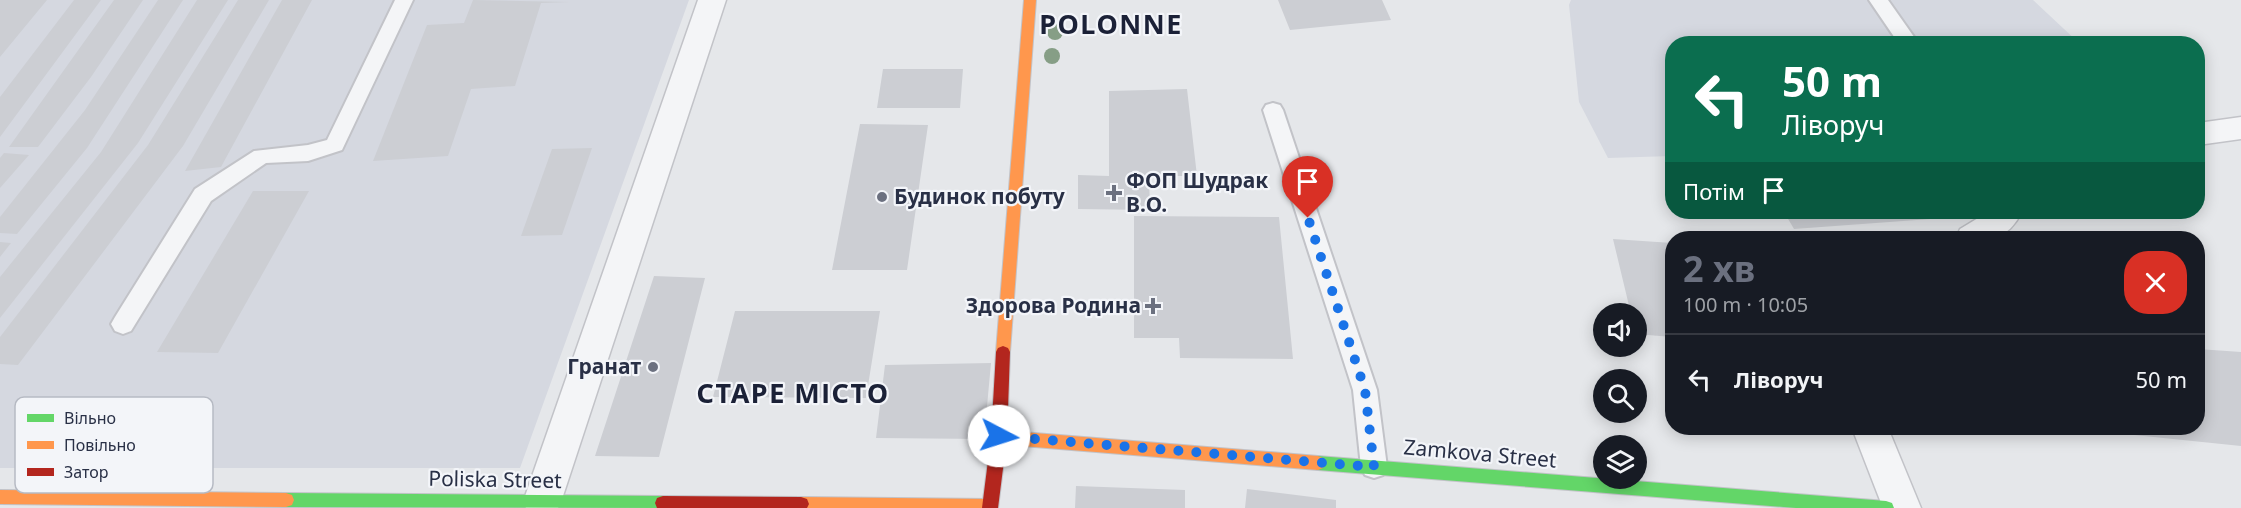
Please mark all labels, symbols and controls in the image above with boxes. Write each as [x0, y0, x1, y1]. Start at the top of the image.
district label: POLONNE [1039, 5, 1183, 42]
text: 50 m [1782, 52, 1882, 109]
icon: left [1683, 60, 1761, 138]
text: Ліворуч [1782, 106, 1884, 143]
pin [1282, 156, 1333, 218]
icon: arrive [1291, 165, 1324, 198]
place label: ФОП Шудрак В.О. [1126, 166, 1268, 218]
icon: arrive [1757, 174, 1790, 207]
text: Потім [1683, 176, 1745, 206]
place label: Будинок побуту [894, 182, 1065, 210]
marker: ФОП Шудрак В.О. [1107, 186, 1121, 200]
marker: Будинок побуту [875, 190, 889, 204]
text: 2 хв [1683, 244, 1755, 293]
button: close [2124, 251, 2187, 314]
place label: Здорова Родина [966, 291, 1141, 319]
text: 100 m · 10:05 [1683, 291, 1808, 318]
marker: Здорова Родина [1146, 299, 1160, 313]
map controls [1593, 303, 1647, 489]
button: sound [1593, 303, 1647, 357]
place label: Гранат [567, 352, 641, 380]
marker: Гранат [646, 360, 660, 374]
icon: left [1683, 363, 1716, 396]
text: Ліворуч [1734, 364, 1824, 394]
text: 50 m [2136, 364, 2187, 394]
button: search [1593, 369, 1647, 423]
district label: СТАРЕ МІСТО [697, 374, 889, 411]
legend [15, 397, 213, 493]
position arrow [967, 404, 1031, 468]
text: Вільно [64, 407, 116, 429]
street label: Zamkova Street [1402, 432, 1558, 474]
text: Повільно [64, 434, 136, 456]
button: layers [1593, 435, 1647, 489]
text: Затор [64, 461, 108, 483]
street label: Poliska Street [428, 464, 562, 494]

